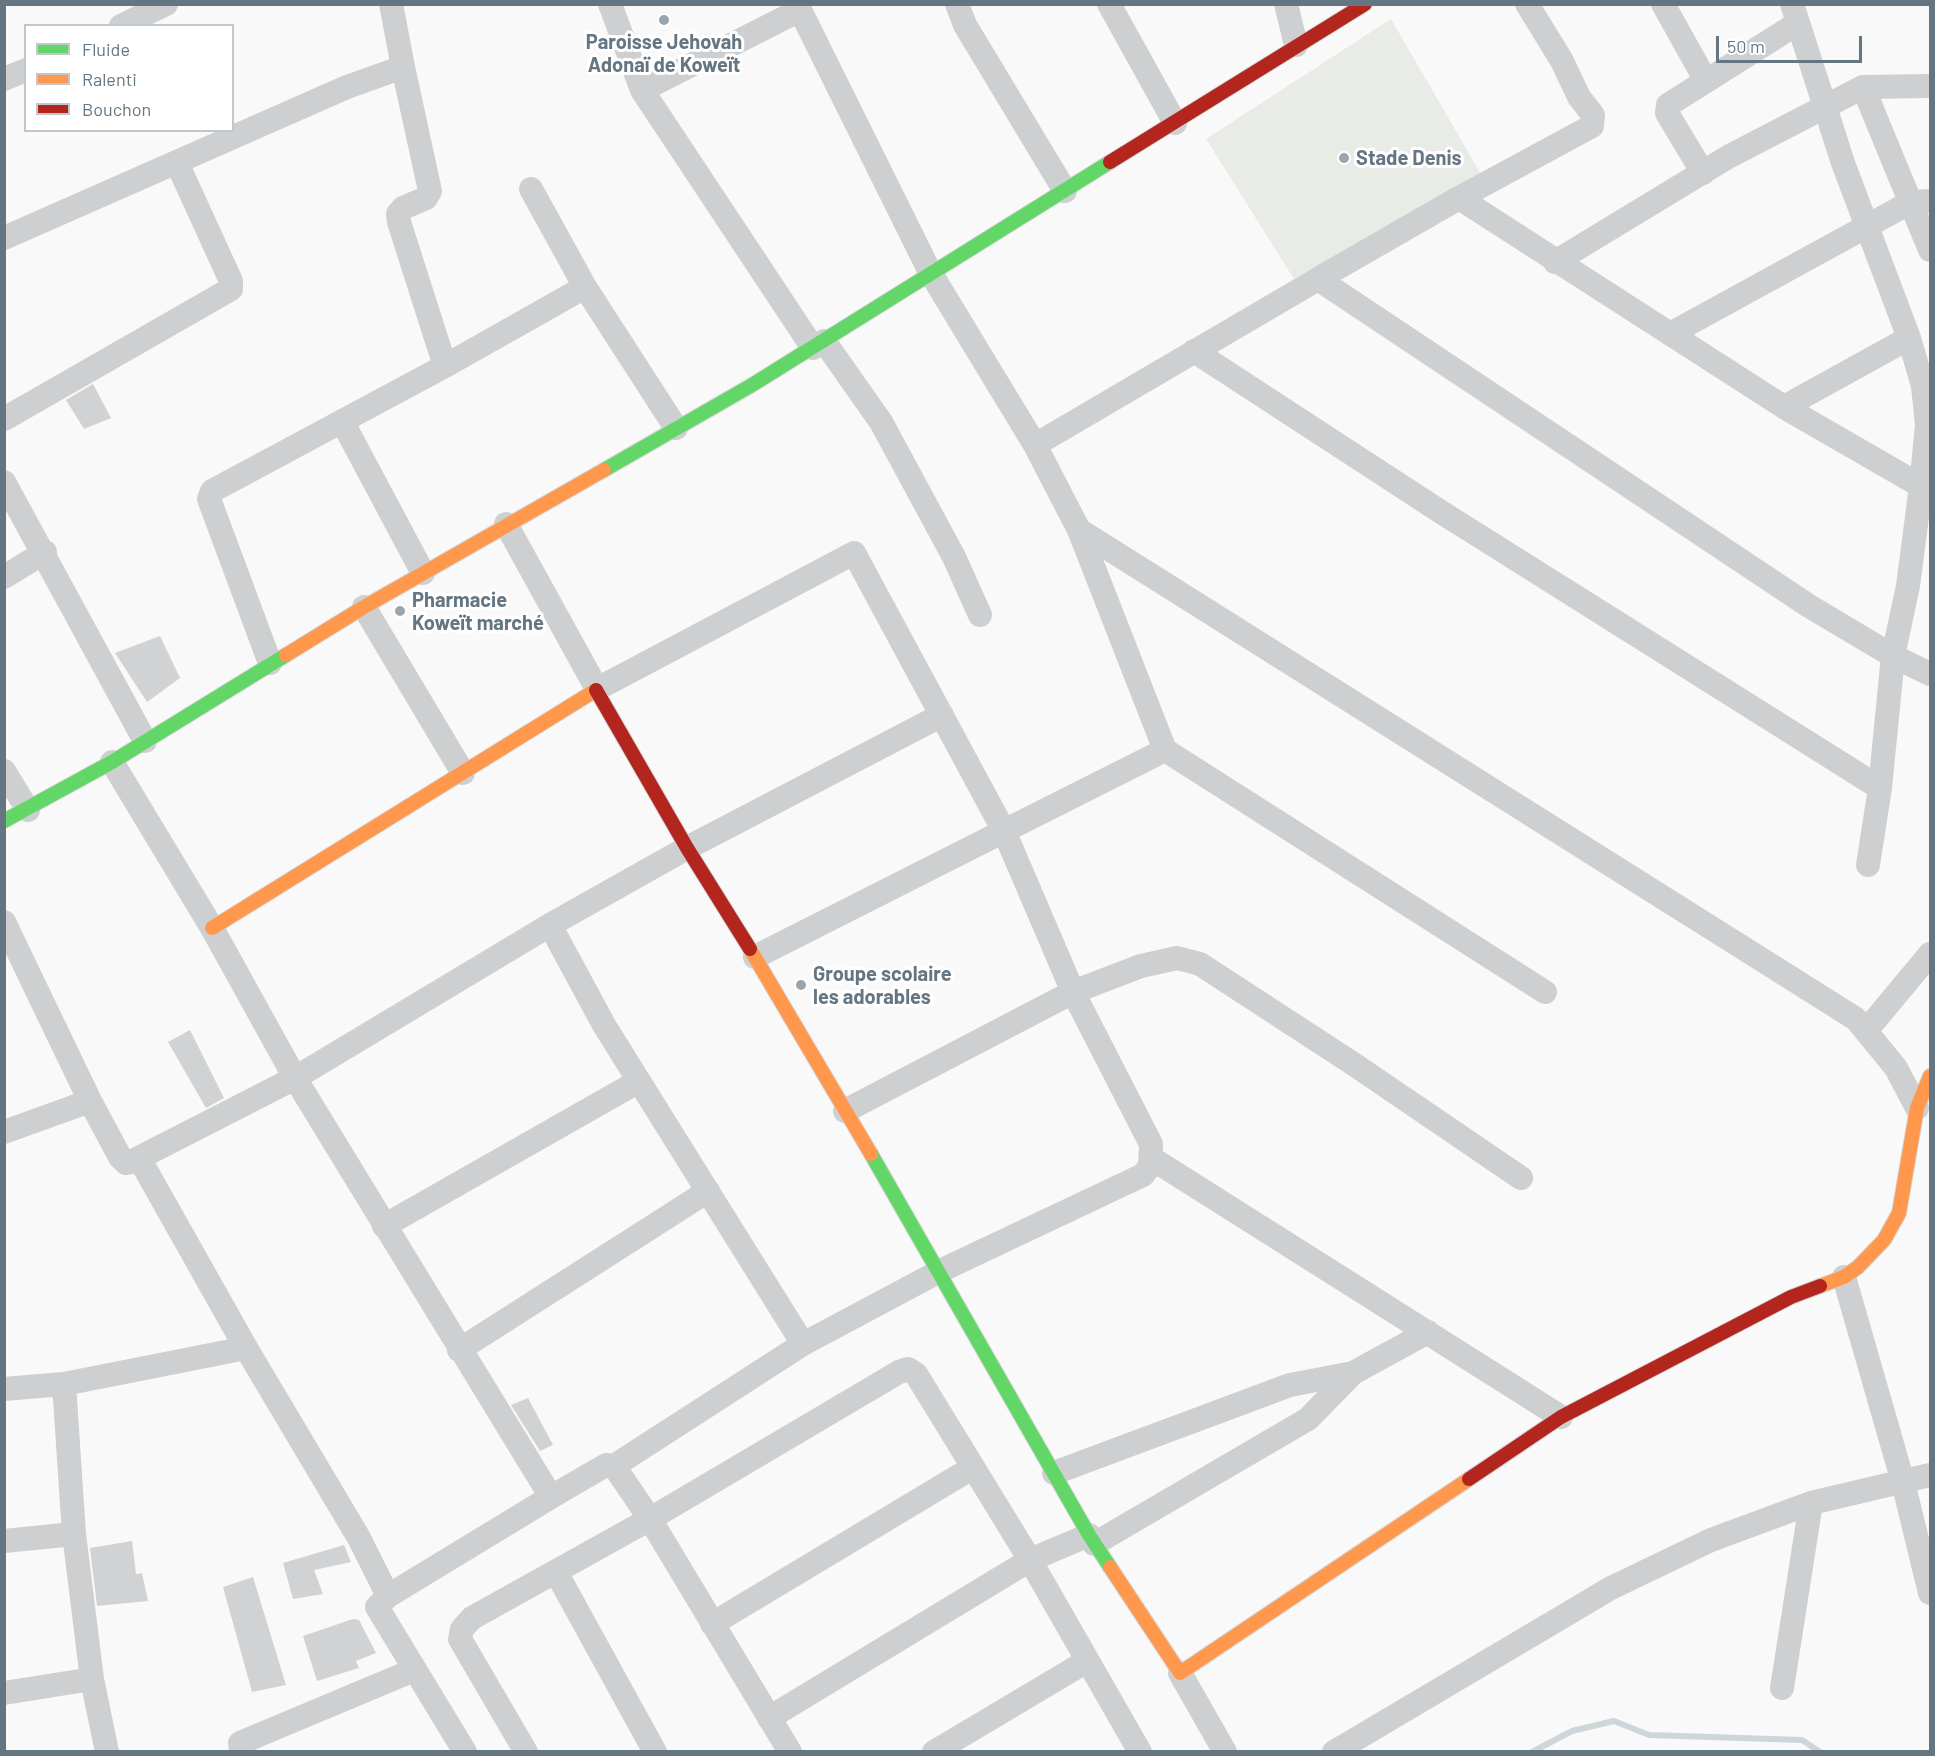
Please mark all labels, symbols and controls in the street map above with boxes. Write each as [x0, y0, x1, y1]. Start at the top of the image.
marker: Paroisse Jehovah Adonaï de Koweït [657, 13, 671, 27]
legend [24, 24, 234, 132]
scale bar [1719, 24, 1864, 62]
place label: Paroisse Jehovah Adonaï de Koweït [586, 30, 742, 77]
text: 50 m [1727, 35, 1765, 57]
text: Fluide [82, 38, 130, 60]
text: Ralenti [82, 68, 137, 90]
text: Bouchon [82, 98, 151, 120]
place label: Stade Denis [1356, 146, 1462, 170]
marker: Stade Denis [1337, 151, 1351, 165]
place label: Pharmacie Koweït marché [412, 588, 544, 635]
marker: Pharmacie Koweït marché [393, 604, 407, 618]
place label: Groupe scolaire les adorables [813, 962, 952, 1009]
marker: Groupe scolaire les adorables [794, 978, 808, 992]

